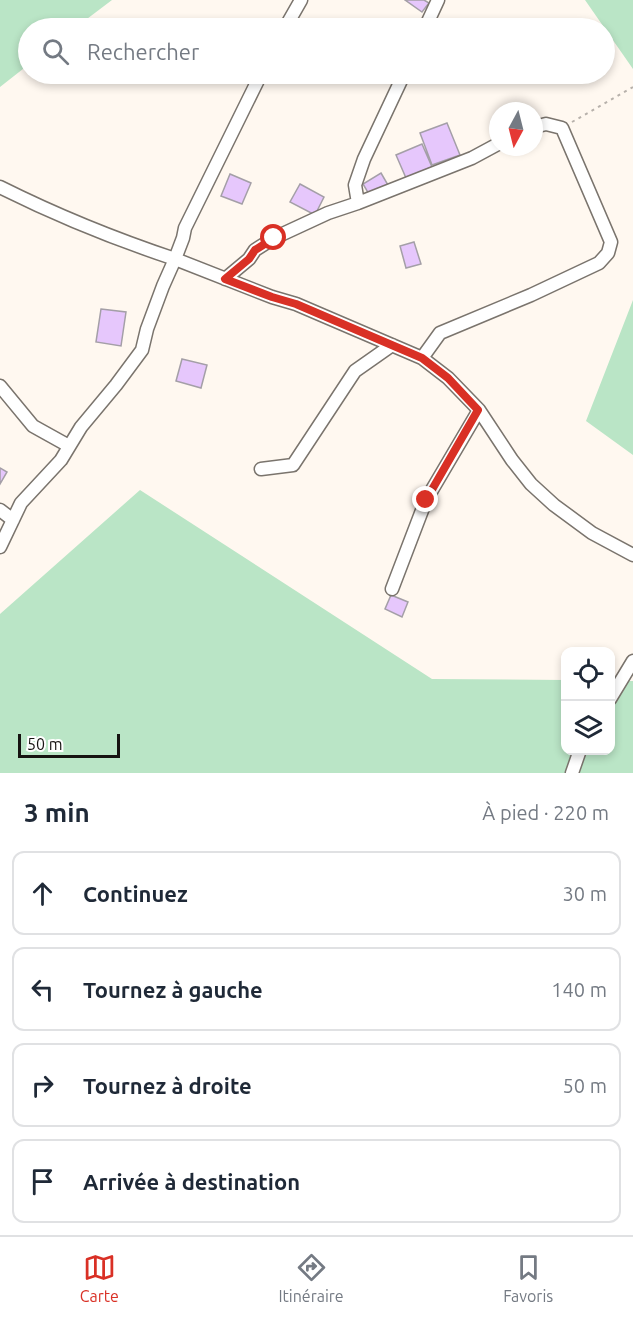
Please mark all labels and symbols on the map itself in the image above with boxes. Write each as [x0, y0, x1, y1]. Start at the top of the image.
north arrow [489, 102, 543, 156]
route start [260, 224, 286, 250]
route end [412, 486, 438, 512]
scale bar [18, 731, 120, 758]

